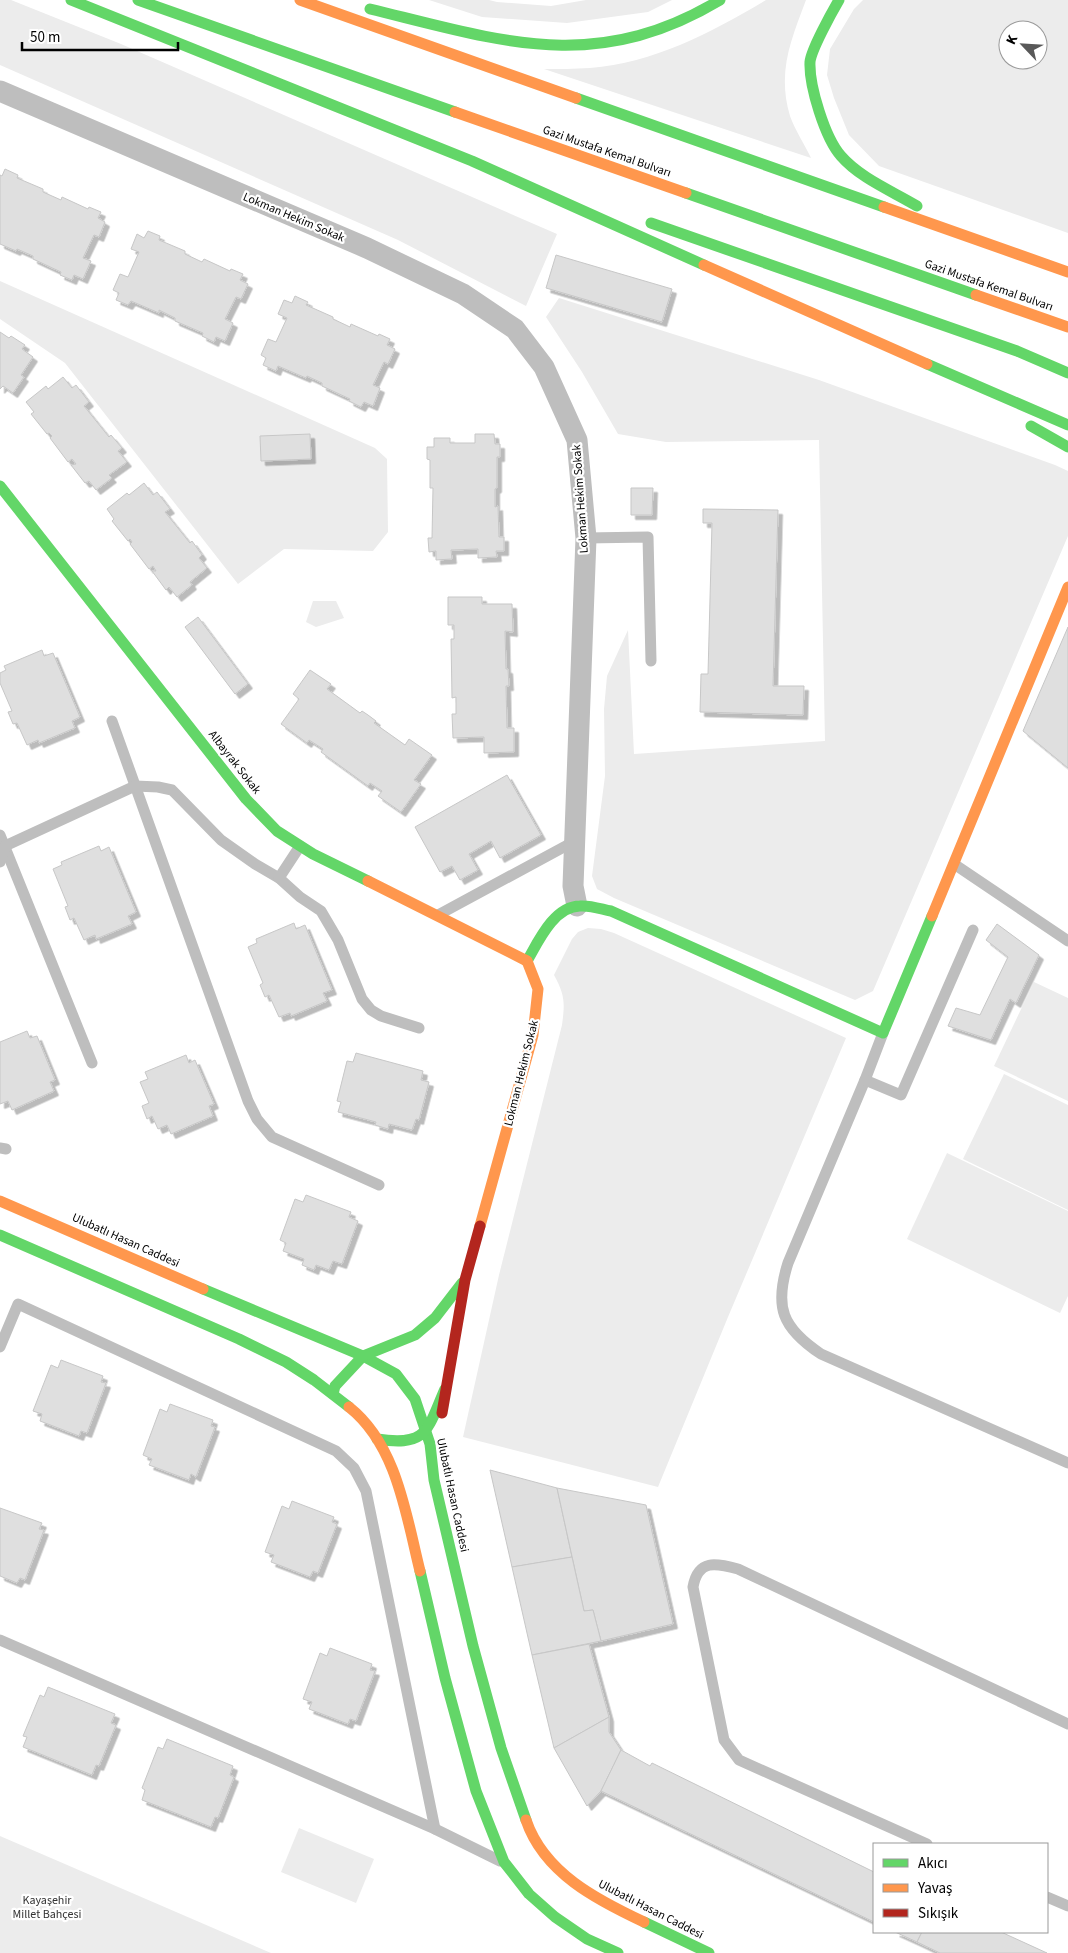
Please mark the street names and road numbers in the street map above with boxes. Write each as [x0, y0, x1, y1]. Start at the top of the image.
street label: Gazi Mustafa Kemal Bulvarı [540, 121, 673, 181]
street label: Lokman Hekim Sokak [240, 188, 347, 247]
street label: Gazi Mustafa Kemal Bulvarı [922, 255, 1055, 315]
street label: Lokman Hekim Sokak [568, 444, 593, 554]
street label: Albayrak Sokak [204, 727, 265, 798]
street label: Lokman Hekim Sokak [500, 1018, 543, 1128]
street label: Ulubatlı Hasan Caddesi [69, 1209, 182, 1272]
street label: Ulubatlı Hasan Caddesi [432, 1436, 473, 1554]
street label: Ulubatlı Hasan Caddesi [595, 1875, 706, 1943]

